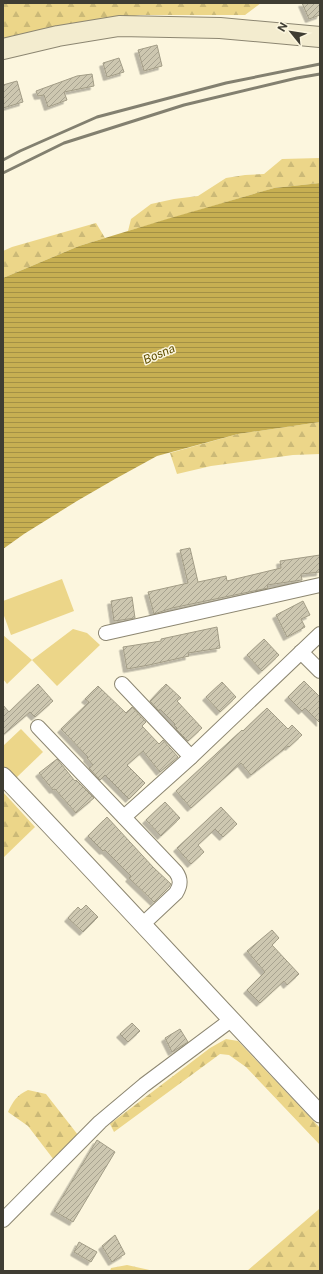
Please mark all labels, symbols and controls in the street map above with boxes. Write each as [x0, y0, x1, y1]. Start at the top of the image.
north arrow [271, 12, 311, 52]
text: N [275, 20, 290, 34]
water label: Bosna [141, 341, 177, 367]

